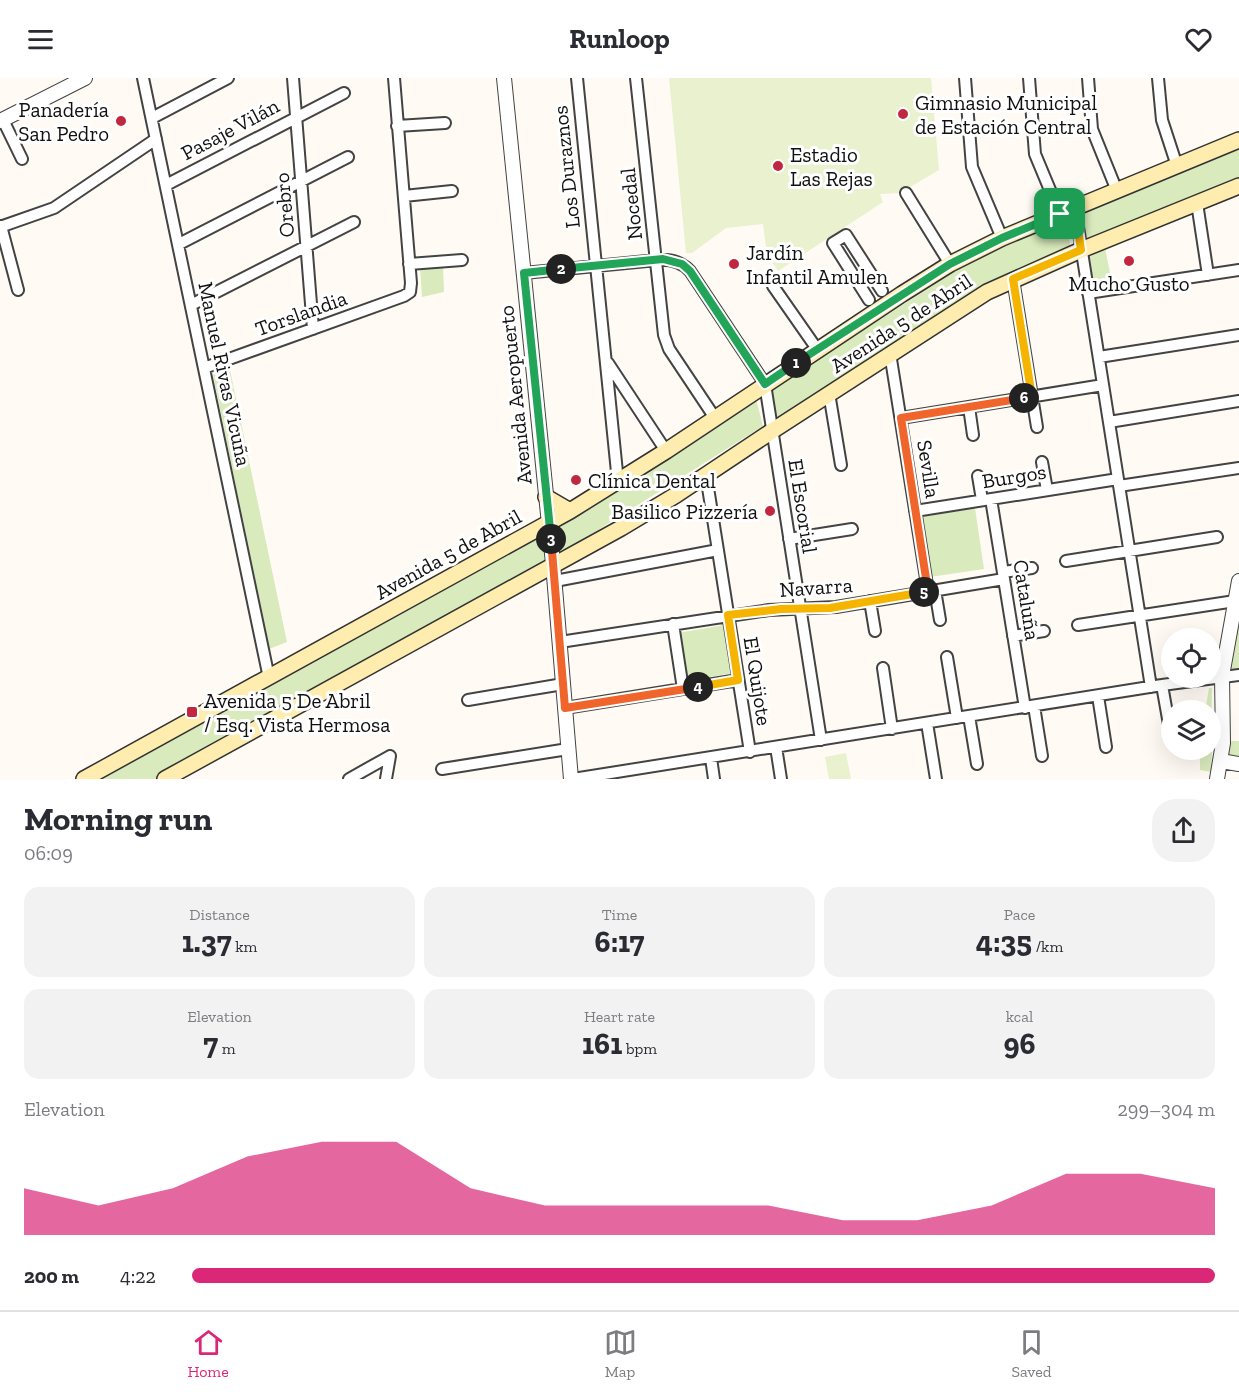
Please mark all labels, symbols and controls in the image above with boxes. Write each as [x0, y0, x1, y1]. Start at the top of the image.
icon: menu [24, 23, 57, 56]
text: Runloop [569, 23, 670, 55]
icon: heart [1182, 23, 1215, 56]
place label: Gimnasio Municipal de Estación Central [915, 90, 1097, 139]
street label: Pasaje Vilán [177, 93, 284, 166]
place label: Panadería San Pedro [18, 97, 109, 146]
street label: Los Duraznos [547, 104, 585, 230]
marker: Gimnasio Municipal de Estación Central [896, 107, 910, 121]
marker: Panadería San Pedro [114, 114, 128, 128]
place label: Estadio Las Rejas [790, 142, 873, 192]
marker: Estadio Las Rejas [771, 159, 785, 173]
street label: Nocedal [615, 166, 647, 241]
street label: Orebro [269, 172, 299, 238]
pin [1034, 188, 1085, 239]
icon: arrive [1043, 197, 1076, 230]
place label: Jardín Infantil Amulen [746, 240, 888, 289]
pin: 2 [546, 254, 576, 284]
marker: Mucho Gusto [1122, 254, 1136, 268]
marker: Jardín Infantil Amulen [727, 257, 741, 271]
text: 2 [557, 259, 565, 278]
street label: Avenida 5 de Abril [826, 268, 977, 378]
place label: Mucho Gusto [1069, 271, 1189, 296]
street label: Manuel Rivas Vicuña [193, 280, 257, 468]
street label: Torslandia [252, 285, 350, 341]
street label: Avenida Aeropuerto [493, 304, 537, 486]
pin: 1 [781, 348, 811, 378]
text: 1 [793, 353, 799, 372]
pin: 6 [1009, 383, 1039, 413]
text: 6 [1020, 388, 1028, 407]
street label: Sevilla [912, 438, 946, 500]
street label: El Escorial [783, 457, 823, 555]
street label: Burgos [980, 459, 1048, 493]
place label: Clínica Dental [588, 468, 716, 493]
marker: Clínica Dental [569, 473, 583, 487]
place label: Basilico Pizzería [611, 499, 758, 524]
street label: Avenida 5 de Abril [371, 503, 526, 605]
marker: Basilico Pizzería [763, 504, 777, 518]
pin: 3 [536, 524, 566, 554]
text: 3 [547, 529, 555, 548]
street label: Cataluña [1008, 558, 1046, 642]
street label: Navarra [779, 572, 853, 602]
pin: 5 [909, 577, 939, 607]
text: 5 [920, 582, 928, 601]
map controls [1161, 628, 1221, 760]
button: locate [1161, 628, 1221, 688]
street label: El Quijote [738, 635, 777, 727]
pin: 4 [683, 672, 713, 702]
text: 4 [693, 677, 703, 696]
place label: Avenida 5 De Abril / Esq. Vista Hermosa [204, 688, 390, 737]
button: layers [1161, 700, 1221, 760]
marker: Avenida 5 De Abril / Esq. Vista Hermosa [185, 705, 199, 719]
text: Morning run [24, 799, 212, 838]
button: share [1152, 799, 1215, 862]
text: 06:09 [24, 841, 73, 865]
text: Distance [189, 905, 250, 924]
text: Time [602, 905, 637, 924]
text: Pace [1004, 905, 1035, 924]
text: 1.37 [182, 924, 232, 960]
text: 6:17 [595, 924, 644, 960]
text: 4:35 [976, 924, 1032, 960]
text: km [232, 937, 257, 956]
text: /km [1032, 937, 1063, 956]
text: Elevation [187, 1007, 252, 1026]
text: Heart rate [584, 1007, 655, 1026]
text: kcal [1006, 1007, 1033, 1026]
text: 7 [203, 1026, 218, 1062]
text: 161 [582, 1026, 622, 1062]
text: 96 [1003, 1026, 1036, 1062]
text: m [218, 1039, 236, 1058]
text: bpm [622, 1039, 657, 1058]
text: Elevation [24, 1097, 105, 1121]
text: 299–304 m [1118, 1097, 1215, 1121]
text: 200 m [24, 1264, 79, 1288]
text: 4:22 [120, 1264, 156, 1288]
tab: Home [187, 1326, 229, 1381]
tab: Map [604, 1326, 637, 1381]
tab: Saved [1011, 1326, 1052, 1381]

